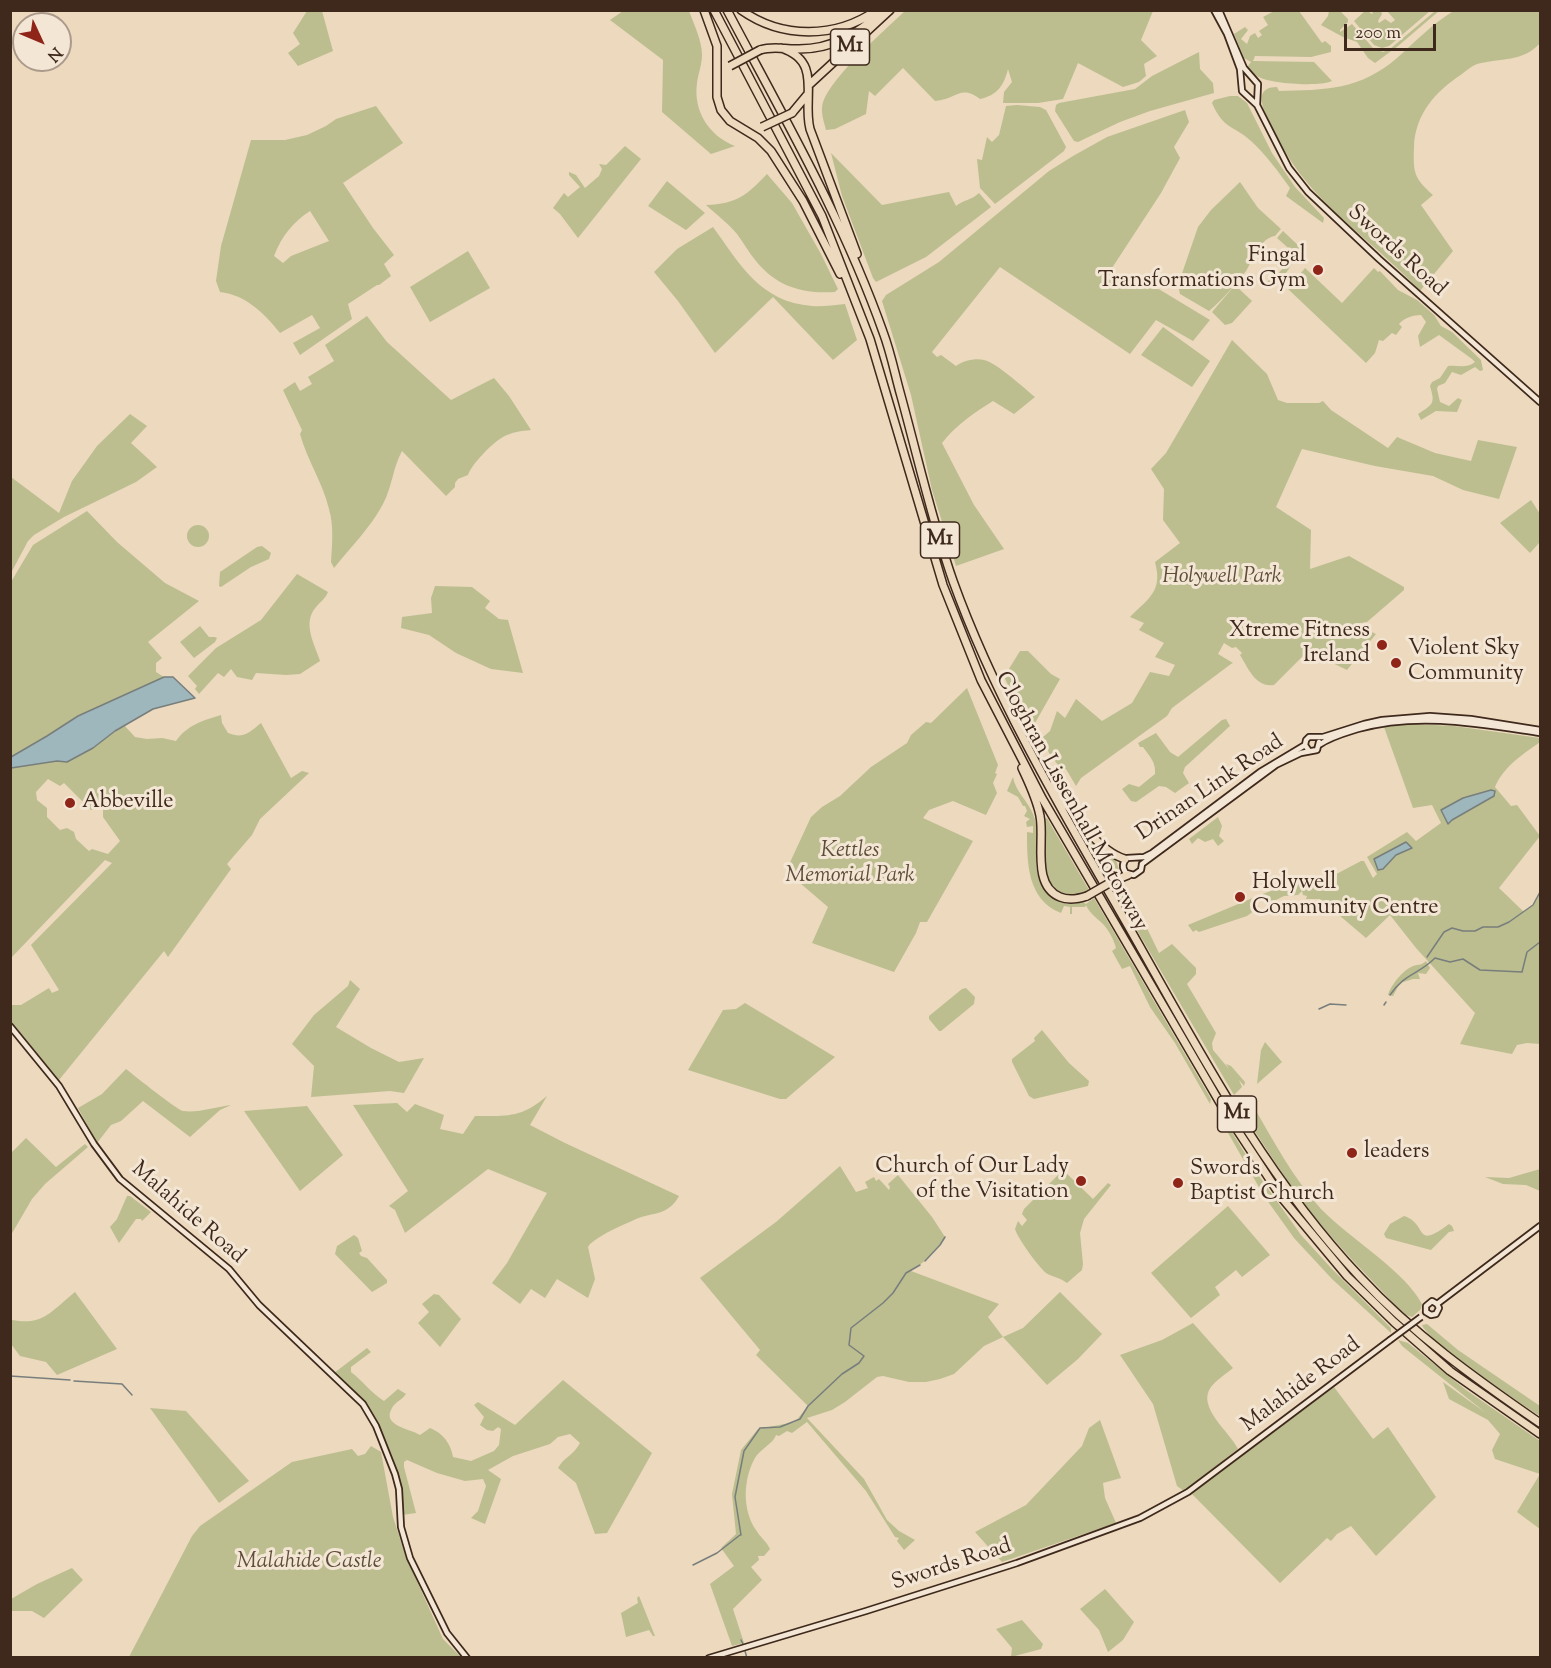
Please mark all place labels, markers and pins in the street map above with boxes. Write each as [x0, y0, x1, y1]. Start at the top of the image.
place label: Fingal Transformations Gym [1098, 244, 1306, 296]
marker: Fingal Transformations Gym [1311, 263, 1325, 277]
place label: Xtreme Fitness Ireland [1229, 619, 1370, 670]
place label: Violent Sky Community [1408, 637, 1524, 688]
marker: Xtreme Fitness Ireland [1375, 638, 1389, 652]
marker: Violent Sky Community [1389, 656, 1403, 670]
place label: Abbeville [82, 790, 173, 816]
marker: Abbeville [63, 796, 77, 810]
place label: Holywell Community Centre [1252, 871, 1438, 922]
marker: Holywell Community Centre [1233, 890, 1247, 904]
place label: leaders [1364, 1140, 1429, 1166]
marker: leaders [1345, 1146, 1359, 1160]
place label: Church of Our Lady of the Visitation [875, 1155, 1069, 1206]
place label: Swords Baptist Church [1190, 1157, 1335, 1208]
marker: Church of Our Lady of the Visitation [1074, 1174, 1088, 1188]
marker: Swords Baptist Church [1171, 1176, 1185, 1190]

